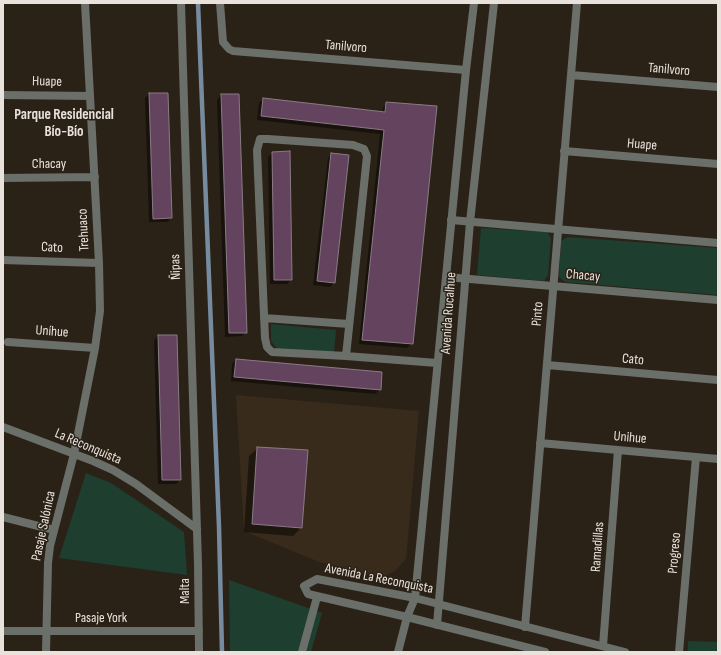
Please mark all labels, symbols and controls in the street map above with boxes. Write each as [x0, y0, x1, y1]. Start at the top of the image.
street label: Tanilvoro [324, 37, 368, 57]
street label: Tanilvoro [647, 60, 691, 80]
street label: Huape [32, 73, 62, 91]
district label: Parque Residencial Bío-Bío [14, 106, 114, 141]
street label: Huape [626, 135, 658, 155]
street label: Chacay [32, 156, 66, 172]
street label: Trehuaco [74, 208, 94, 252]
street label: Cato [41, 239, 63, 257]
street label: Ñipas [167, 254, 185, 280]
street label: Chacay [565, 266, 601, 286]
street label: Avenida Rucalhue [438, 272, 460, 354]
street label: Pinto [529, 301, 547, 327]
street label: Uníhue [35, 322, 69, 342]
street label: Cato [621, 351, 645, 369]
street label: La Reconquista [52, 425, 124, 469]
street label: Unihue [613, 428, 647, 448]
street label: Pasaje Salónica [28, 490, 60, 562]
street label: Ramadillas [588, 521, 608, 573]
street label: Progreso [665, 532, 685, 574]
street label: Avenida La Reconquista [324, 560, 434, 598]
street label: Malta [177, 578, 193, 604]
street label: Pasaje York [75, 610, 127, 626]

